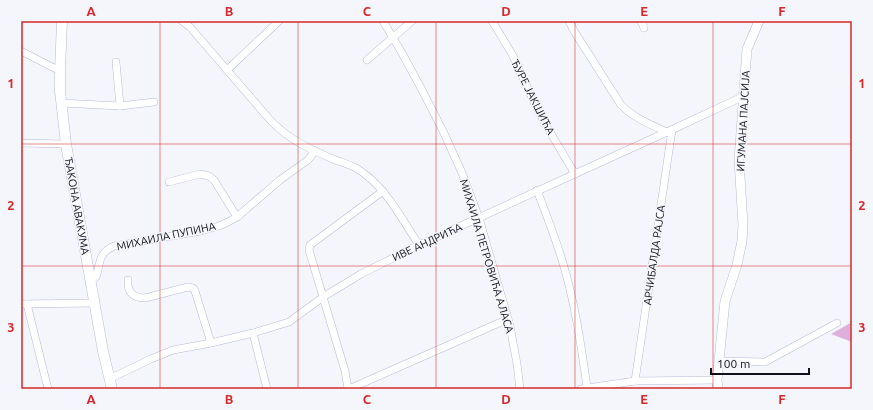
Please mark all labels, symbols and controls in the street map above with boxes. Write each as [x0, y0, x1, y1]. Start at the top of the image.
text: A [86, 4, 96, 18]
text: B [225, 4, 234, 18]
text: C [363, 4, 372, 18]
text: D [501, 4, 511, 18]
text: E [640, 4, 648, 18]
text: F [778, 4, 786, 18]
street label: ЂУРЕ ЈАКШИЋА [509, 58, 557, 137]
street label: ИГУМАНА ПАЈСИЈА [734, 69, 752, 172]
text: 1 [7, 76, 15, 90]
text: 1 [858, 76, 866, 90]
street label: ЂАКОНА АВАКУМА [63, 156, 92, 256]
street label: МИХАИЛА ПЕТРОВИЋА АЛАСА [458, 178, 516, 335]
text: 2 [7, 198, 15, 212]
text: 2 [858, 198, 866, 212]
street label: АРЧИБАЛДА РАЈСА [641, 203, 667, 306]
street label: МИХАИЛА ПУПИНА [115, 219, 217, 252]
street label: ИВЕ АНДРИЋА [390, 220, 465, 263]
text: 3 [7, 320, 15, 334]
text: 3 [858, 320, 866, 334]
scale bar [711, 350, 809, 376]
text: 100 m [717, 357, 750, 370]
text: A [86, 392, 96, 406]
text: B [225, 392, 234, 406]
text: C [363, 392, 372, 406]
text: D [501, 392, 511, 406]
text: E [640, 392, 648, 406]
text: F [778, 392, 786, 406]

